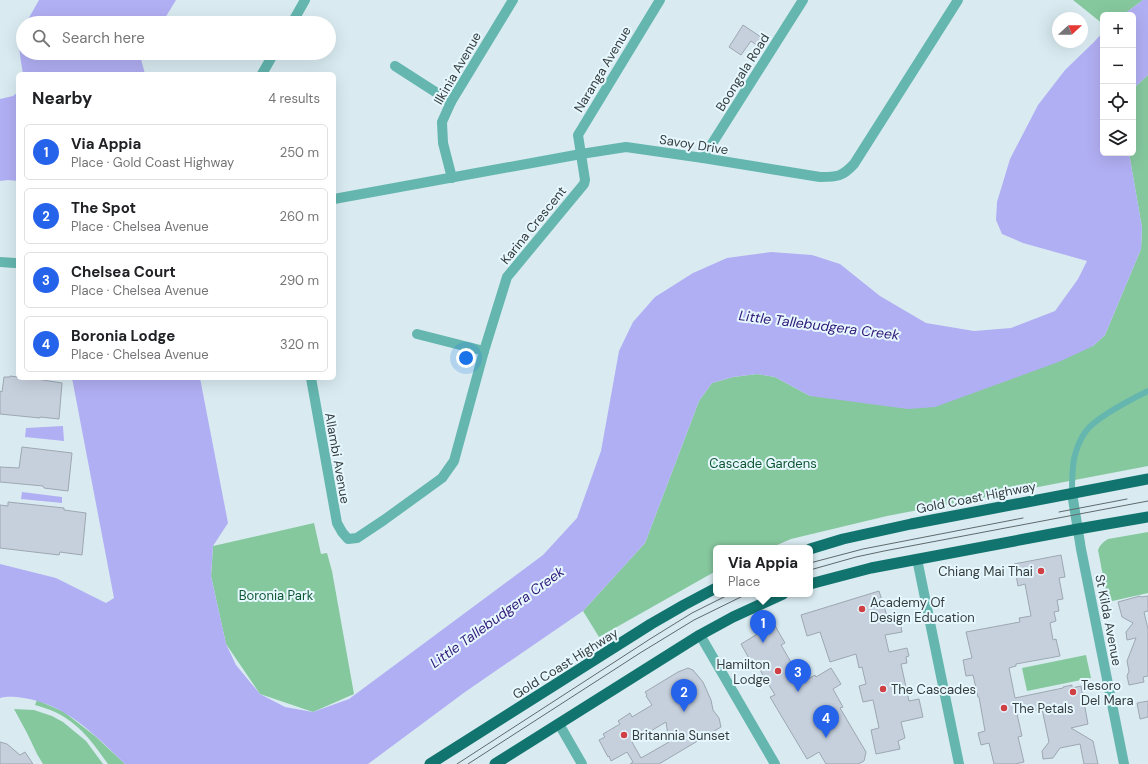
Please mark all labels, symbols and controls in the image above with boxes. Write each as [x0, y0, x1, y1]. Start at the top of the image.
north arrow [1052, 12, 1088, 48]
map controls [1100, 12, 1136, 156]
button: + [1100, 12, 1136, 48]
search box [16, 16, 336, 60]
street label: Naranga Avenue [570, 23, 635, 115]
icon: search [30, 27, 52, 49]
text: Search here [62, 28, 145, 48]
street label: Ilkinia Avenue [430, 29, 485, 108]
street label: Boongala Road [712, 30, 773, 114]
button: − [1100, 48, 1136, 84]
button: locate [1100, 84, 1136, 120]
text: Nearby [32, 87, 92, 109]
text: 4 results [268, 90, 320, 107]
button: layers [1100, 120, 1136, 156]
street label: Savoy Drive [658, 131, 730, 158]
text: Via Appia [71, 134, 141, 154]
text: 1 [44, 144, 48, 161]
text: 250 m [280, 144, 319, 161]
text: Place · Gold Coast Highway [71, 154, 234, 171]
street label: Karina Crescent [497, 183, 570, 268]
text: The Spot [71, 198, 136, 218]
text: 2 [42, 208, 50, 225]
text: 260 m [279, 208, 319, 225]
text: Place · Chelsea Avenue [71, 218, 209, 235]
text: Chelsea Court [71, 262, 176, 282]
text: 3 [42, 272, 50, 289]
text: 290 m [280, 272, 319, 289]
text: Place · Chelsea Avenue [71, 282, 209, 299]
water label: Little Tallebudgera Creek [738, 306, 901, 344]
text: Boronia Lodge [71, 326, 175, 346]
text: 4 [42, 336, 50, 353]
text: 320 m [280, 336, 319, 353]
text: Place · Chelsea Avenue [71, 346, 209, 363]
your location [456, 348, 476, 368]
street label: Allambi Avenue [321, 411, 354, 505]
park label: Cascade Gardens [709, 455, 817, 472]
street label: Gold Coast Highway [915, 478, 1037, 517]
popup [713, 545, 813, 597]
text: Via Appia [728, 553, 798, 573]
water label: Little Tallebudgera Creek [426, 562, 568, 672]
place label: Chiang Mai Thai [938, 563, 1033, 580]
marker: Chiang Mai Thai [1036, 566, 1046, 576]
text: Place [728, 573, 760, 590]
street label: St Kilda Avenue [1091, 573, 1126, 667]
park label: Boronia Park [239, 587, 314, 604]
place label: Academy Of Design Education [870, 594, 975, 626]
marker: Academy Of Design Education [857, 604, 867, 614]
pin: 1 [750, 610, 776, 643]
street label: Gold Coast Highway [509, 624, 621, 703]
place label: Hamilton Lodge [716, 656, 770, 688]
pin: 3 [785, 659, 811, 692]
marker: Hamilton Lodge [773, 666, 783, 676]
place label: Tesoro Del Mara [1081, 677, 1134, 709]
pin: 2 [671, 679, 697, 712]
place label: The Cascades [891, 681, 976, 698]
marker: The Cascades [878, 684, 888, 694]
marker: Tesoro Del Mara [1068, 687, 1078, 697]
place label: The Petals [1012, 700, 1074, 717]
marker: The Petals [999, 703, 1009, 713]
pin: 4 [813, 705, 839, 738]
place label: Britannia Sunset [632, 727, 730, 744]
marker: Britannia Sunset [619, 730, 629, 740]

